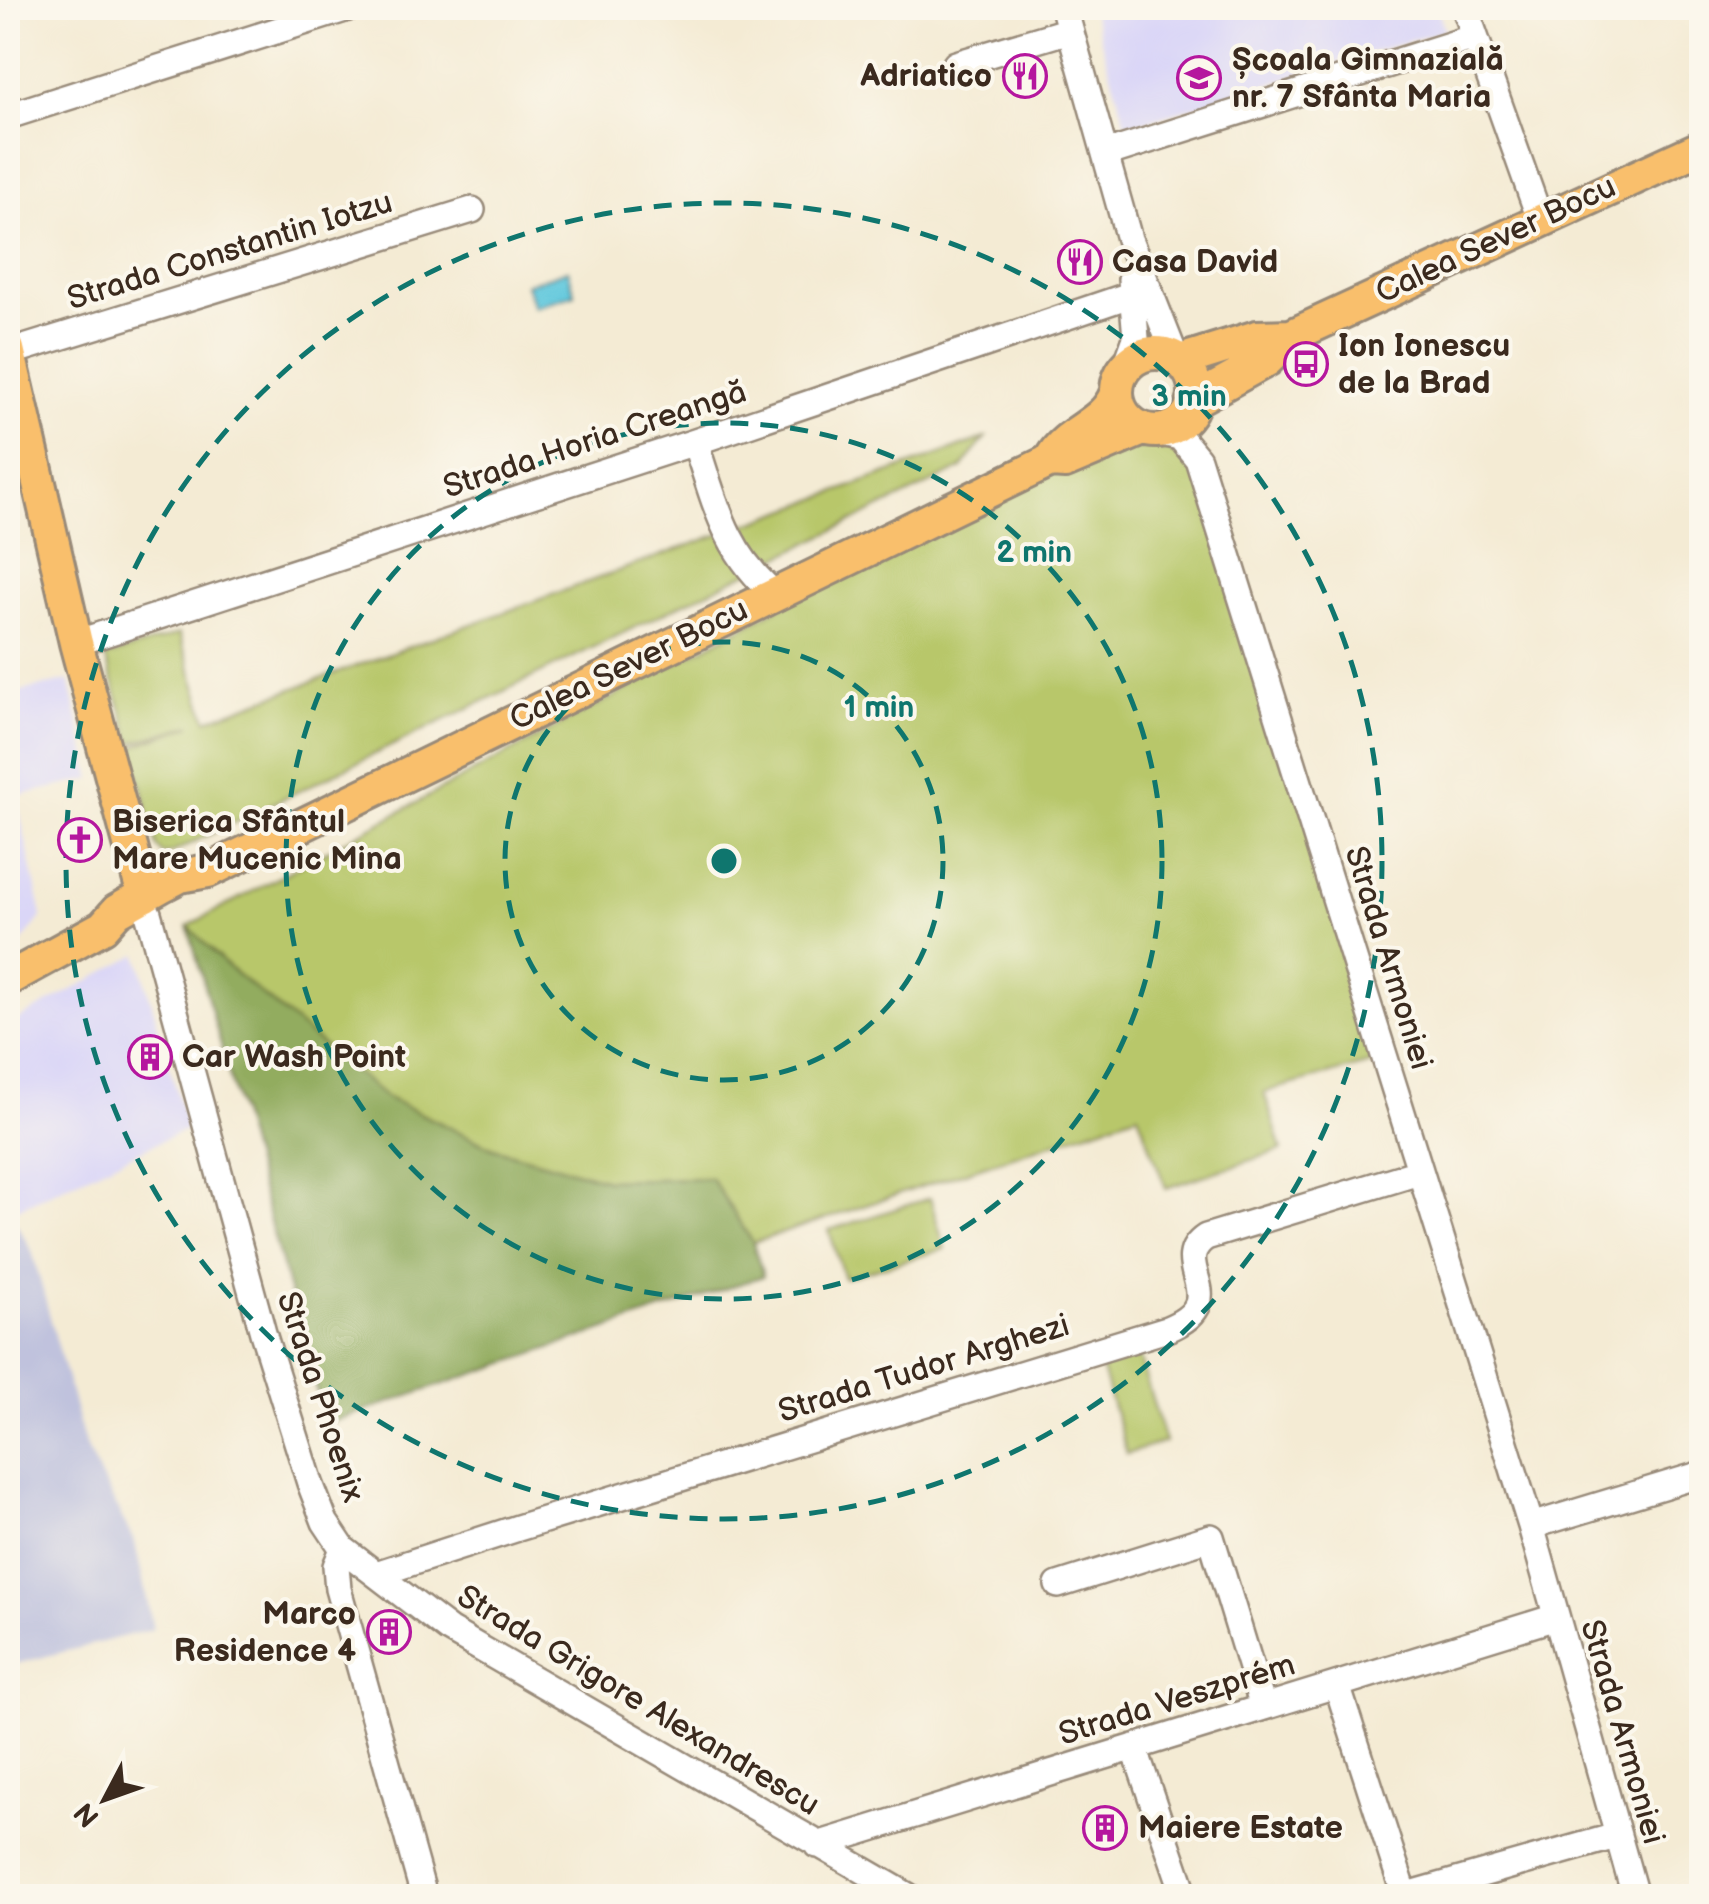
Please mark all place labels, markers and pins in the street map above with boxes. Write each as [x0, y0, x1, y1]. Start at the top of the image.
place label: Școala Gimnazială nr. 7 Sfânta Maria [1232, 41, 1504, 117]
restaurant icon: Adriatico [1002, 53, 1048, 99]
school or university icon: Școala Gimnazială nr. 7 Sfânta Maria [1176, 55, 1222, 101]
place label: Adriatico [860, 57, 992, 96]
restaurant icon: Casa David [1057, 239, 1103, 285]
place label: Casa David [1112, 243, 1278, 282]
place label: Ion Ionescu de la Brad [1338, 327, 1510, 403]
bus stop icon: Ion Ionescu de la Brad [1283, 341, 1329, 387]
place label: Biserica Sfântul Mare Mucenic Mina [112, 803, 402, 879]
church icon: Biserica Sfântul Mare Mucenic Mina [57, 817, 103, 863]
centre of rings [706, 843, 742, 879]
building icon: Car Wash Point [127, 1034, 173, 1080]
place label: Car Wash Point [182, 1038, 406, 1077]
place label: Marco Residence 4 [174, 1595, 356, 1671]
building icon: Marco Residence 4 [366, 1609, 412, 1655]
building icon: Maiere Estate [1082, 1805, 1128, 1851]
place label: Maiere Estate [1138, 1809, 1343, 1848]

